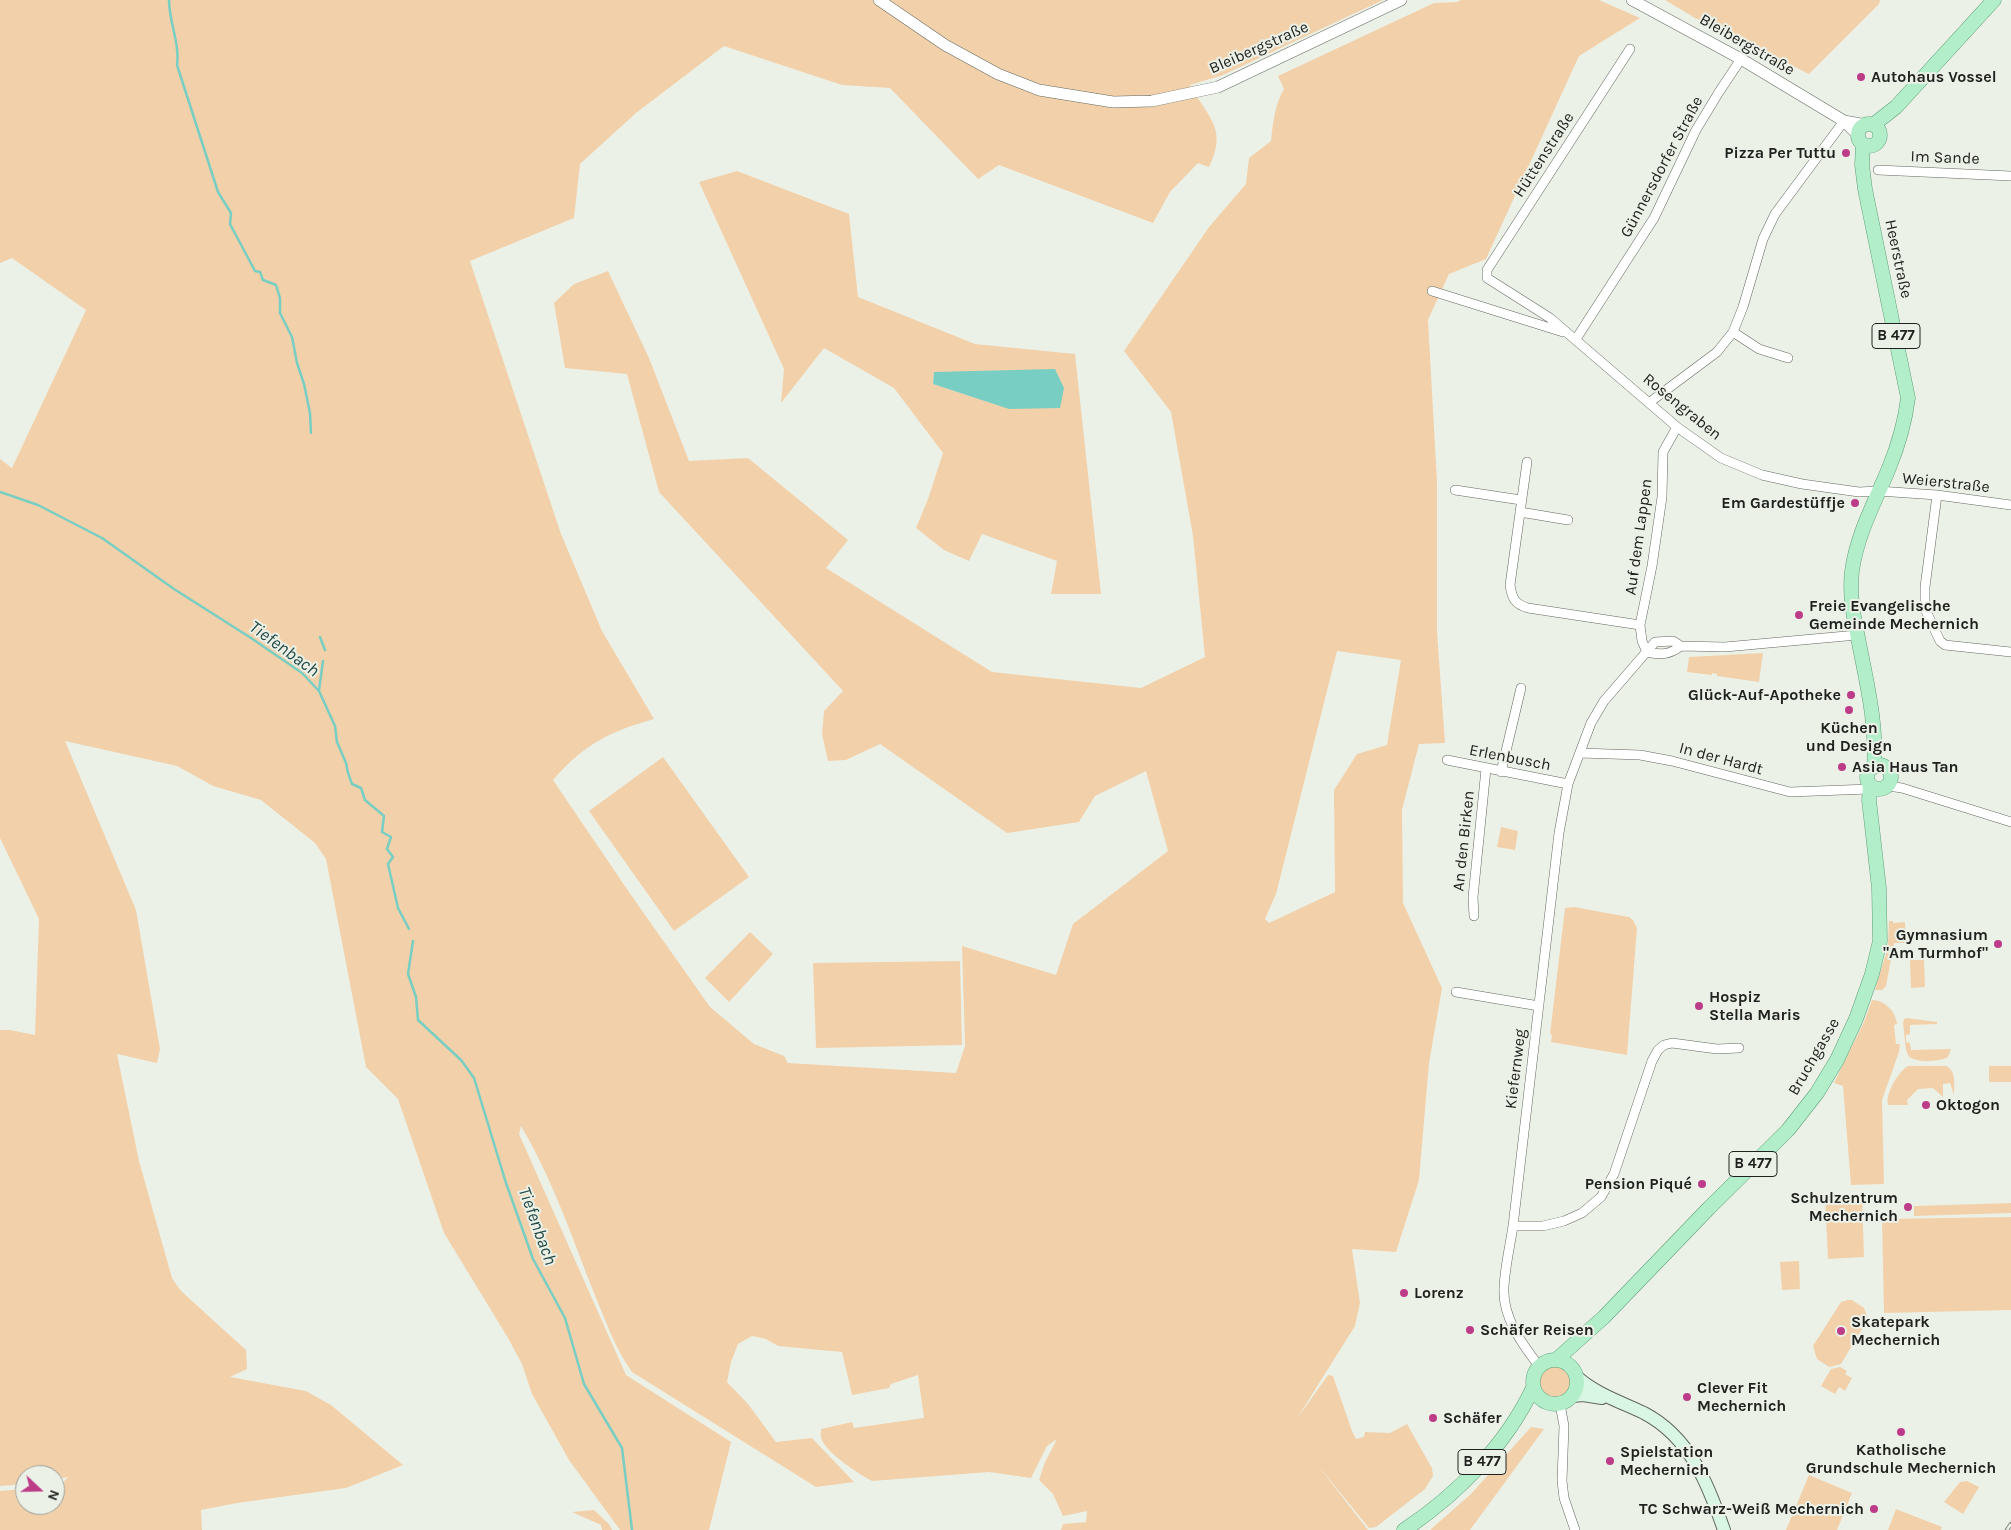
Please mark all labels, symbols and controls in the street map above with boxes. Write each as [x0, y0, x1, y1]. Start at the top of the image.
street label: Bleibergstraße [1696, 10, 1798, 80]
street label: Bleibergstraße [1206, 18, 1312, 78]
place label: Autohaus Vossel [1871, 67, 1997, 87]
marker: Autohaus Vossel [1855, 71, 1867, 83]
street label: Günnersdorfer Straße [1617, 93, 1707, 241]
street label: Hüttenstraße [1509, 109, 1579, 201]
place label: Pizza Per Tuttu [1724, 143, 1836, 163]
marker: Pizza Per Tuttu [1840, 147, 1852, 159]
street label: Im Sande [1910, 147, 1980, 169]
street label: Heerstraße [1880, 218, 1916, 300]
road number: B 477 [1872, 324, 1920, 348]
street label: Rosengraben [1639, 369, 1725, 445]
street label: Weierstraße [1901, 469, 1991, 497]
street label: Auf dem Lappen [1621, 477, 1657, 597]
place label: Em Gardestüffje [1721, 493, 1845, 513]
marker: Em Gardestüffje [1849, 497, 1861, 509]
place label: Freie Evangelische Gemeinde Mechernich [1809, 596, 1979, 634]
marker: Freie Evangelische Gemeinde Mechernich [1793, 609, 1805, 621]
water label: Tiefenbach [245, 616, 323, 682]
place label: Glück-Auf-Apotheke [1688, 685, 1841, 705]
marker: Glück-Auf-Apotheke [1845, 689, 1857, 701]
marker: Küchen und Design [1843, 704, 1855, 716]
place label: Küchen und Design [1806, 718, 1892, 756]
street label: In der Hardt [1677, 739, 1765, 779]
street label: Erlenbusch [1468, 741, 1552, 775]
place label: Asia Haus Tan [1852, 757, 1959, 777]
marker: Asia Haus Tan [1836, 761, 1848, 773]
street label: An den Birken [1449, 790, 1479, 892]
place label: Gymnasium "Am Turmhof" [1883, 925, 1988, 963]
marker: Gymnasium "Am Turmhof" [1992, 938, 2004, 950]
place label: Hospiz Stella Maris [1709, 987, 1800, 1025]
marker: Hospiz Stella Maris [1693, 1000, 1705, 1012]
street label: Bruchgasse [1784, 1015, 1844, 1099]
street label: Kiefernweg [1502, 1028, 1530, 1110]
place label: Oktogon [1936, 1095, 2000, 1115]
marker: Oktogon [1920, 1099, 1932, 1111]
road number: B 477 [1729, 1152, 1777, 1176]
place label: Pension Piqué [1585, 1174, 1692, 1194]
marker: Pension Piqué [1696, 1178, 1708, 1190]
water label: Tiefenbach [513, 1184, 561, 1268]
place label: Schulzentrum Mechernich [1790, 1188, 1898, 1226]
marker: Schulzentrum Mechernich [1902, 1201, 1914, 1213]
place label: Lorenz [1414, 1283, 1464, 1303]
marker: Lorenz [1398, 1287, 1410, 1299]
place label: Skatepark Mechernich [1851, 1312, 1940, 1350]
place label: Schäfer Reisen [1480, 1320, 1594, 1340]
marker: Schäfer Reisen [1464, 1324, 1476, 1336]
marker: Skatepark Mechernich [1835, 1325, 1847, 1337]
place label: Clever Fit Mechernich [1697, 1378, 1786, 1416]
marker: Clever Fit Mechernich [1681, 1391, 1693, 1403]
place label: Schäfer [1443, 1408, 1502, 1428]
marker: Schäfer [1427, 1412, 1439, 1424]
marker: Katholische Grundschule Mechernich [1895, 1426, 1907, 1438]
place label: Katholische Grundschule Mechernich [1806, 1440, 1996, 1478]
place label: Spielstation Mechernich [1620, 1442, 1713, 1480]
road number: B 477 [1458, 1450, 1506, 1474]
marker: Spielstation Mechernich [1604, 1455, 1616, 1467]
north arrow [15, 1465, 65, 1515]
text: N [44, 1487, 63, 1503]
place label: TC Schwarz-Weiß Mechernich [1639, 1499, 1864, 1519]
marker: TC Schwarz-Weiß Mechernich [1868, 1503, 1880, 1515]

